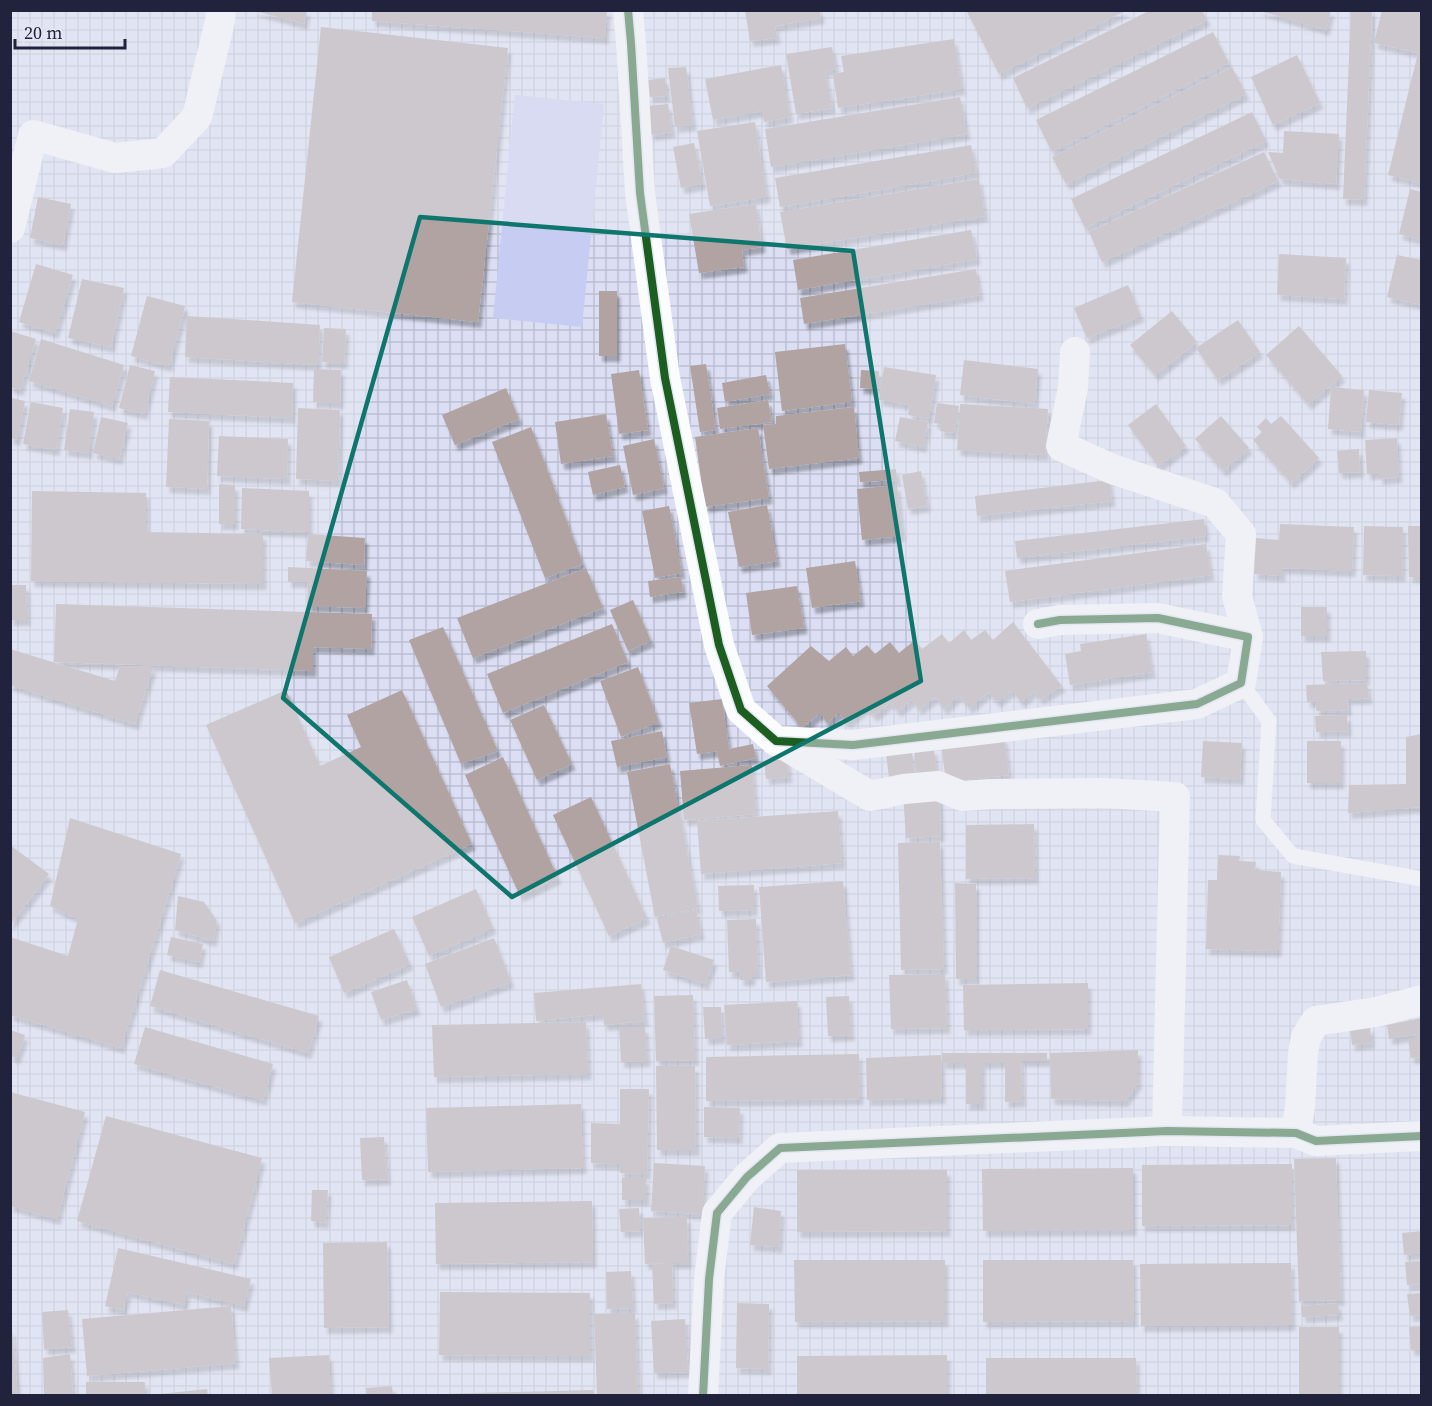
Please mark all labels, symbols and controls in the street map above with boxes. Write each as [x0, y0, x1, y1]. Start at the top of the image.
scale bar [15, 12, 124, 50]
text: 20 m [24, 20, 62, 45]

